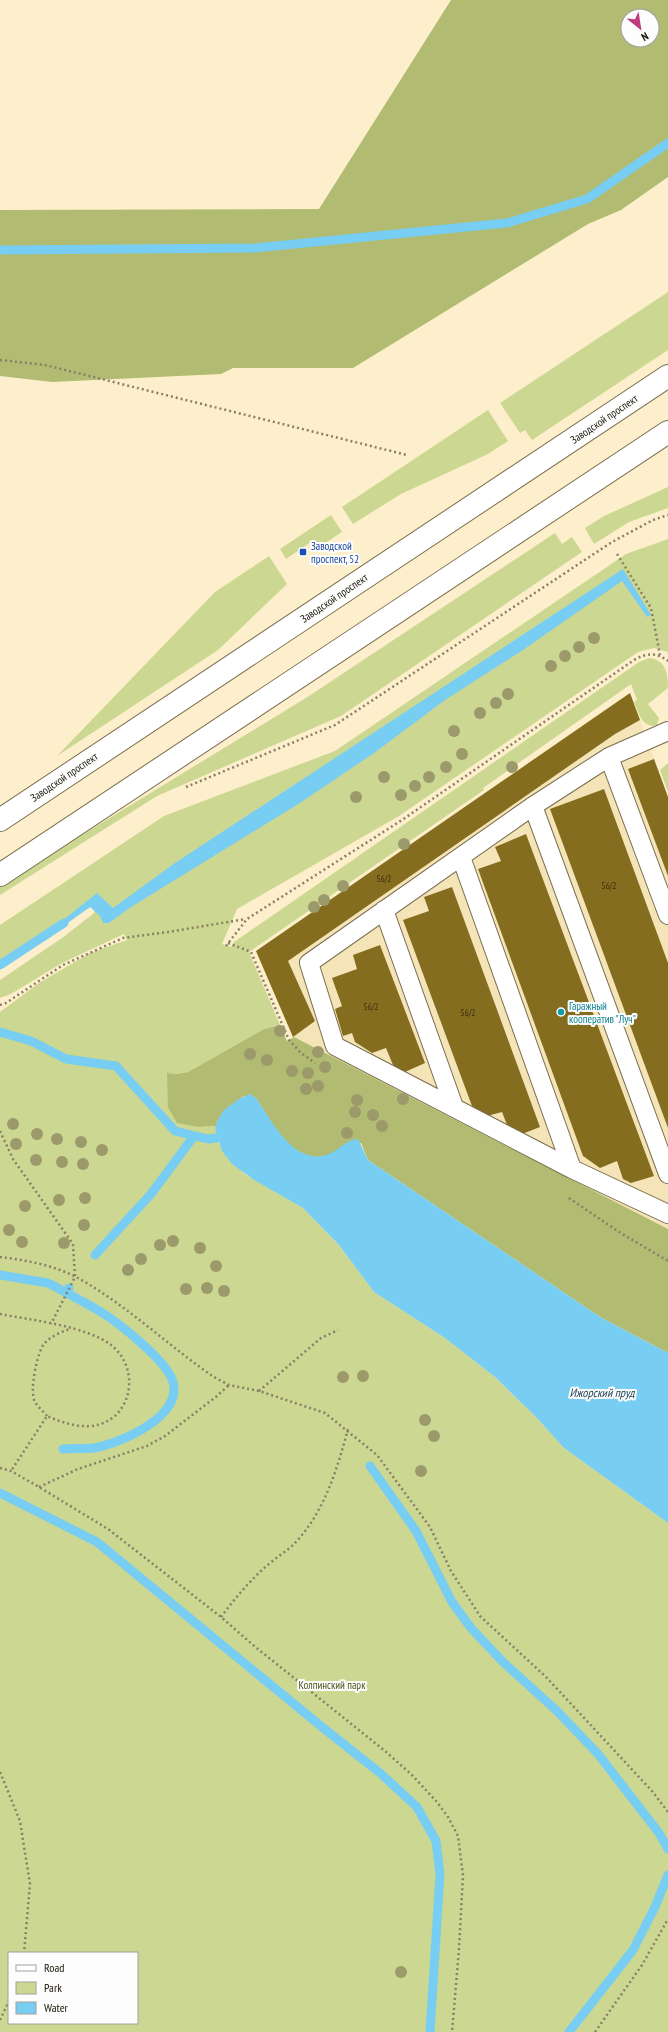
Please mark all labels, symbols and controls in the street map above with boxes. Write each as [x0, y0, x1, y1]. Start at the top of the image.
north arrow [620, 8, 660, 48]
text: N [639, 29, 651, 44]
street label: Заводской проспект [568, 391, 641, 447]
place label: Заводской проспект, 52 [311, 539, 359, 566]
marker: Заводской проспект, 52 [298, 547, 308, 557]
street label: Заводской проспект [298, 570, 371, 626]
street label: Заводской проспект [28, 749, 101, 805]
house number: 56/2 [377, 873, 391, 884]
house number: 56/2 [602, 880, 616, 891]
place label: Гаражный кооператив "Луч" [569, 999, 636, 1026]
house number: 56/2 [364, 1001, 378, 1012]
house number: 56/2 [461, 1007, 475, 1018]
marker: Гаражный кооператив "Луч" [556, 1007, 566, 1017]
water label: Ижорский пруд [569, 1385, 635, 1400]
park label: Колпинский парк [299, 1678, 366, 1692]
legend [8, 1952, 138, 2024]
text: Road [44, 1960, 64, 1975]
text: Park [44, 1980, 62, 1995]
text: Water [44, 2000, 69, 2015]

